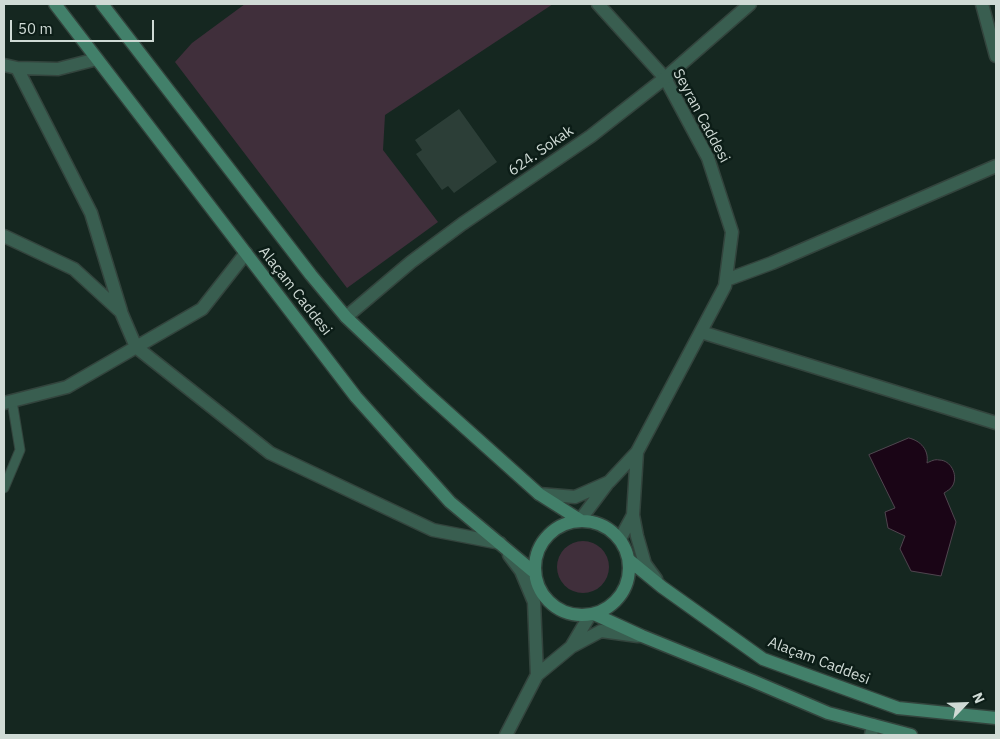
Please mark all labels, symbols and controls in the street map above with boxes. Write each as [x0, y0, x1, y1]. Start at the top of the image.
scale bar [12, 10, 156, 42]
text: 50 m [18, 19, 53, 38]
street label: Seyran Caddesi [669, 66, 733, 166]
street label: 624. Sokak [505, 122, 577, 180]
street label: Alaçam Caddesi [255, 243, 335, 339]
street label: Alaçam Caddesi [765, 633, 873, 689]
north arrow [940, 679, 990, 729]
text: N [968, 690, 989, 706]

